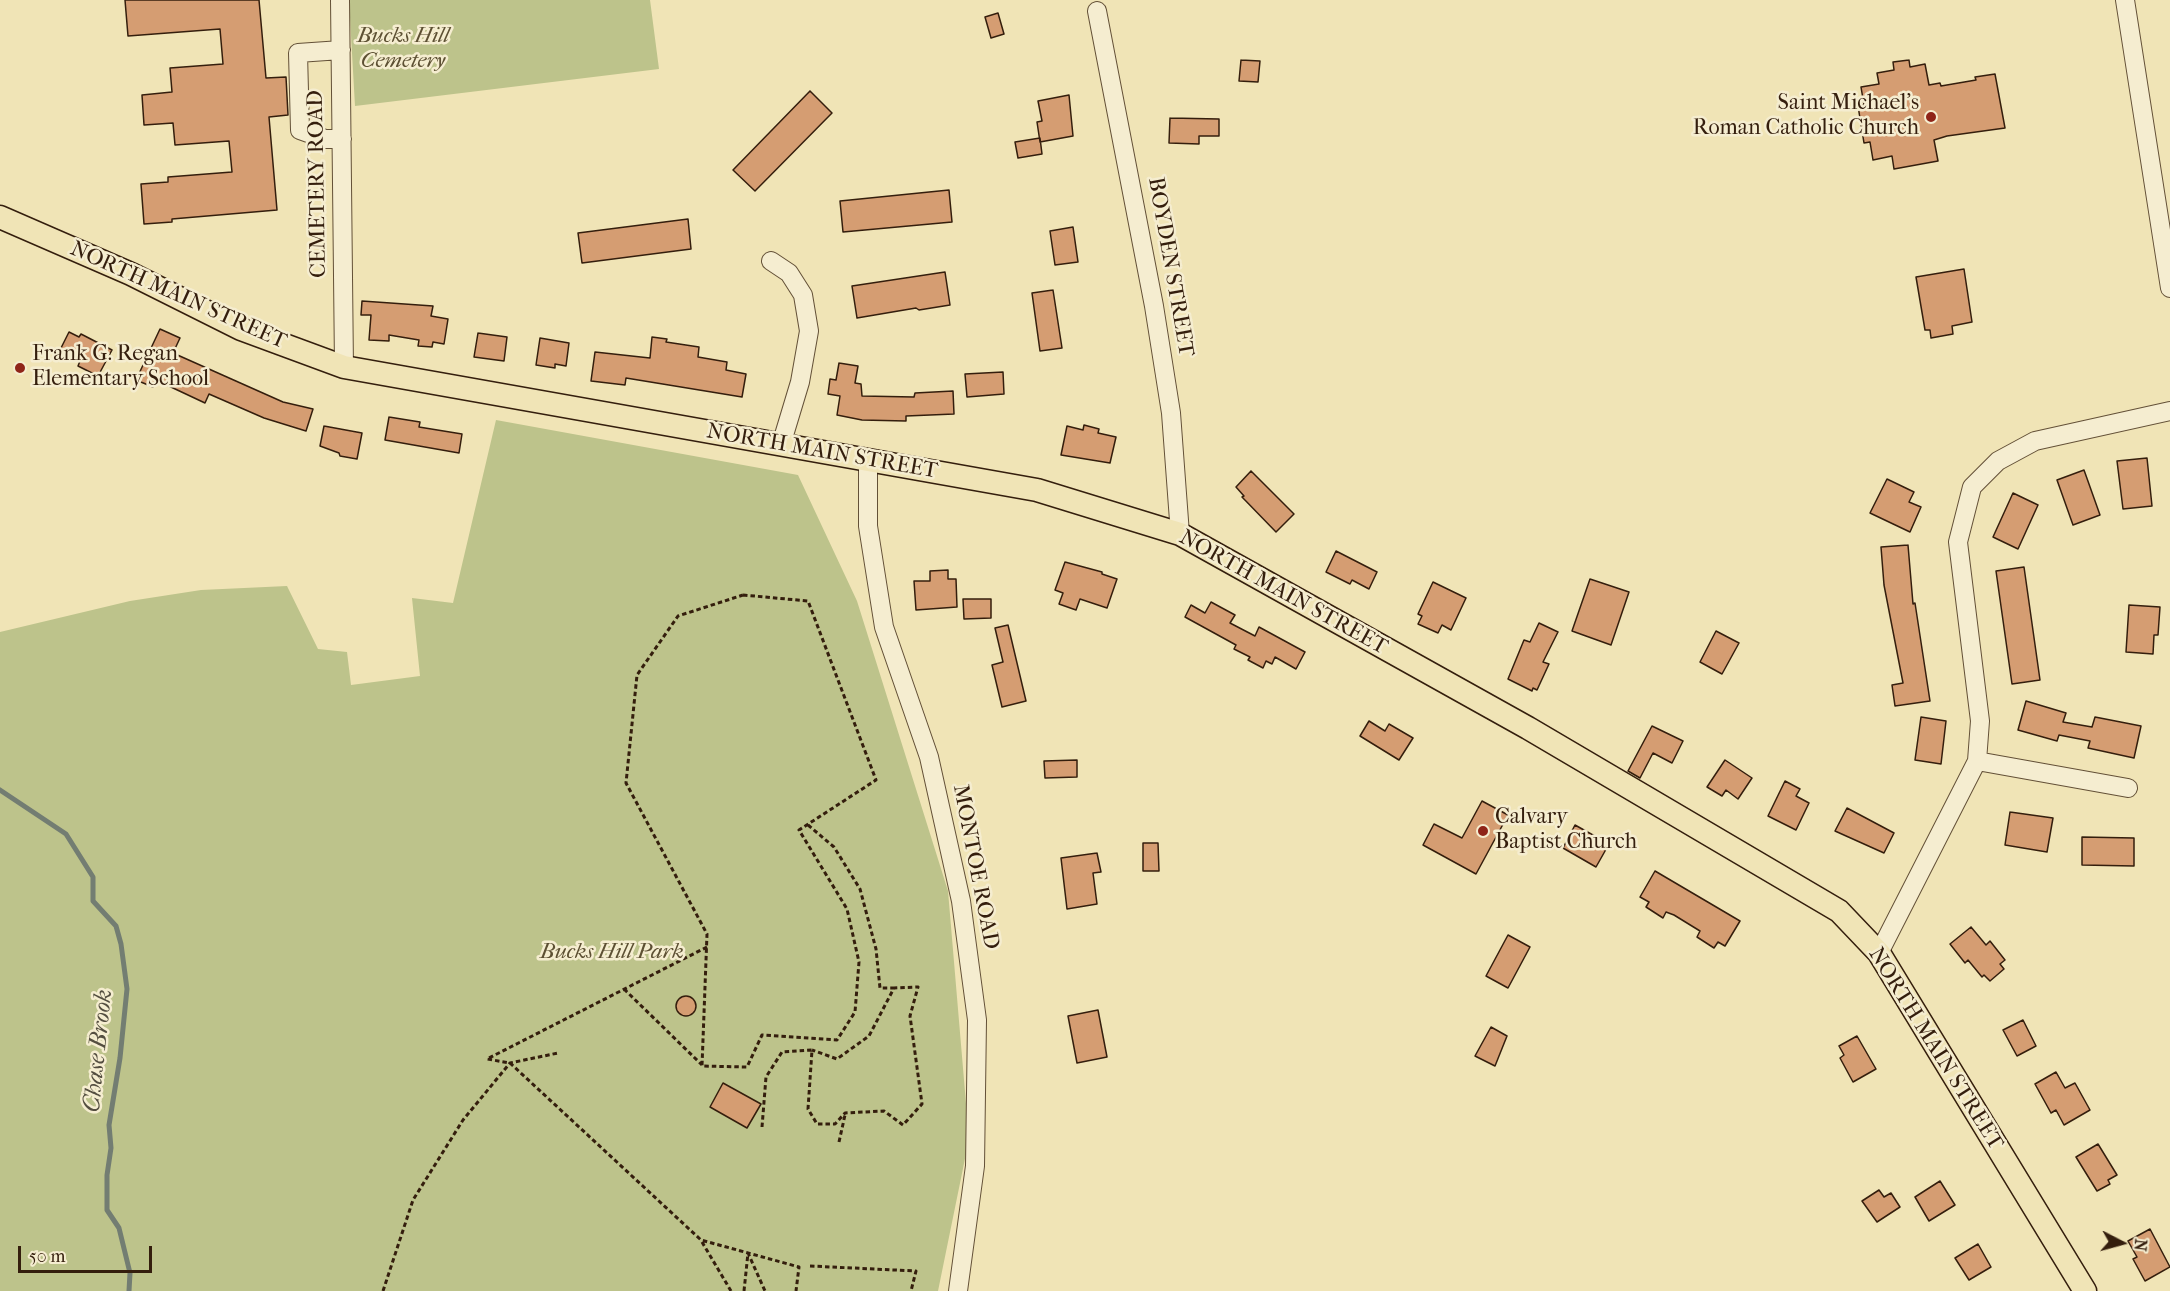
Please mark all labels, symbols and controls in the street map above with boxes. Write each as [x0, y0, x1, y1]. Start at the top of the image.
park label: Bucks Hill Cemetery [357, 24, 449, 76]
street label: CEMETERY ROAD [303, 90, 333, 278]
place label: Saint Michael's Roman Catholic Church [1693, 91, 1919, 142]
marker: Saint Michael's Roman Catholic Church [1924, 110, 1938, 124]
street label: BOYDEN STREET [1141, 175, 1199, 359]
street label: NORTH MAIN STREET [66, 236, 290, 356]
place label: Frank G. Regan Elementary School [32, 342, 209, 394]
marker: Frank G. Regan Elementary School [13, 361, 27, 375]
street label: NORTH MAIN STREET [704, 419, 940, 485]
street label: NORTH MAIN STREET [1174, 525, 1392, 661]
street label: MONTOE ROAD [946, 782, 1004, 952]
place label: Calvary Baptist Church [1495, 805, 1637, 856]
marker: Calvary Baptist Church [1476, 824, 1490, 838]
park label: Bucks Hill Park [540, 940, 684, 966]
street label: NORTH MAIN STREET [1862, 943, 2008, 1155]
water label: Chase Brook [78, 988, 120, 1114]
north arrow [2092, 1213, 2152, 1273]
scale bar [21, 1234, 154, 1272]
text: N [2130, 1238, 2150, 1252]
text: 50 m [29, 1246, 65, 1267]

